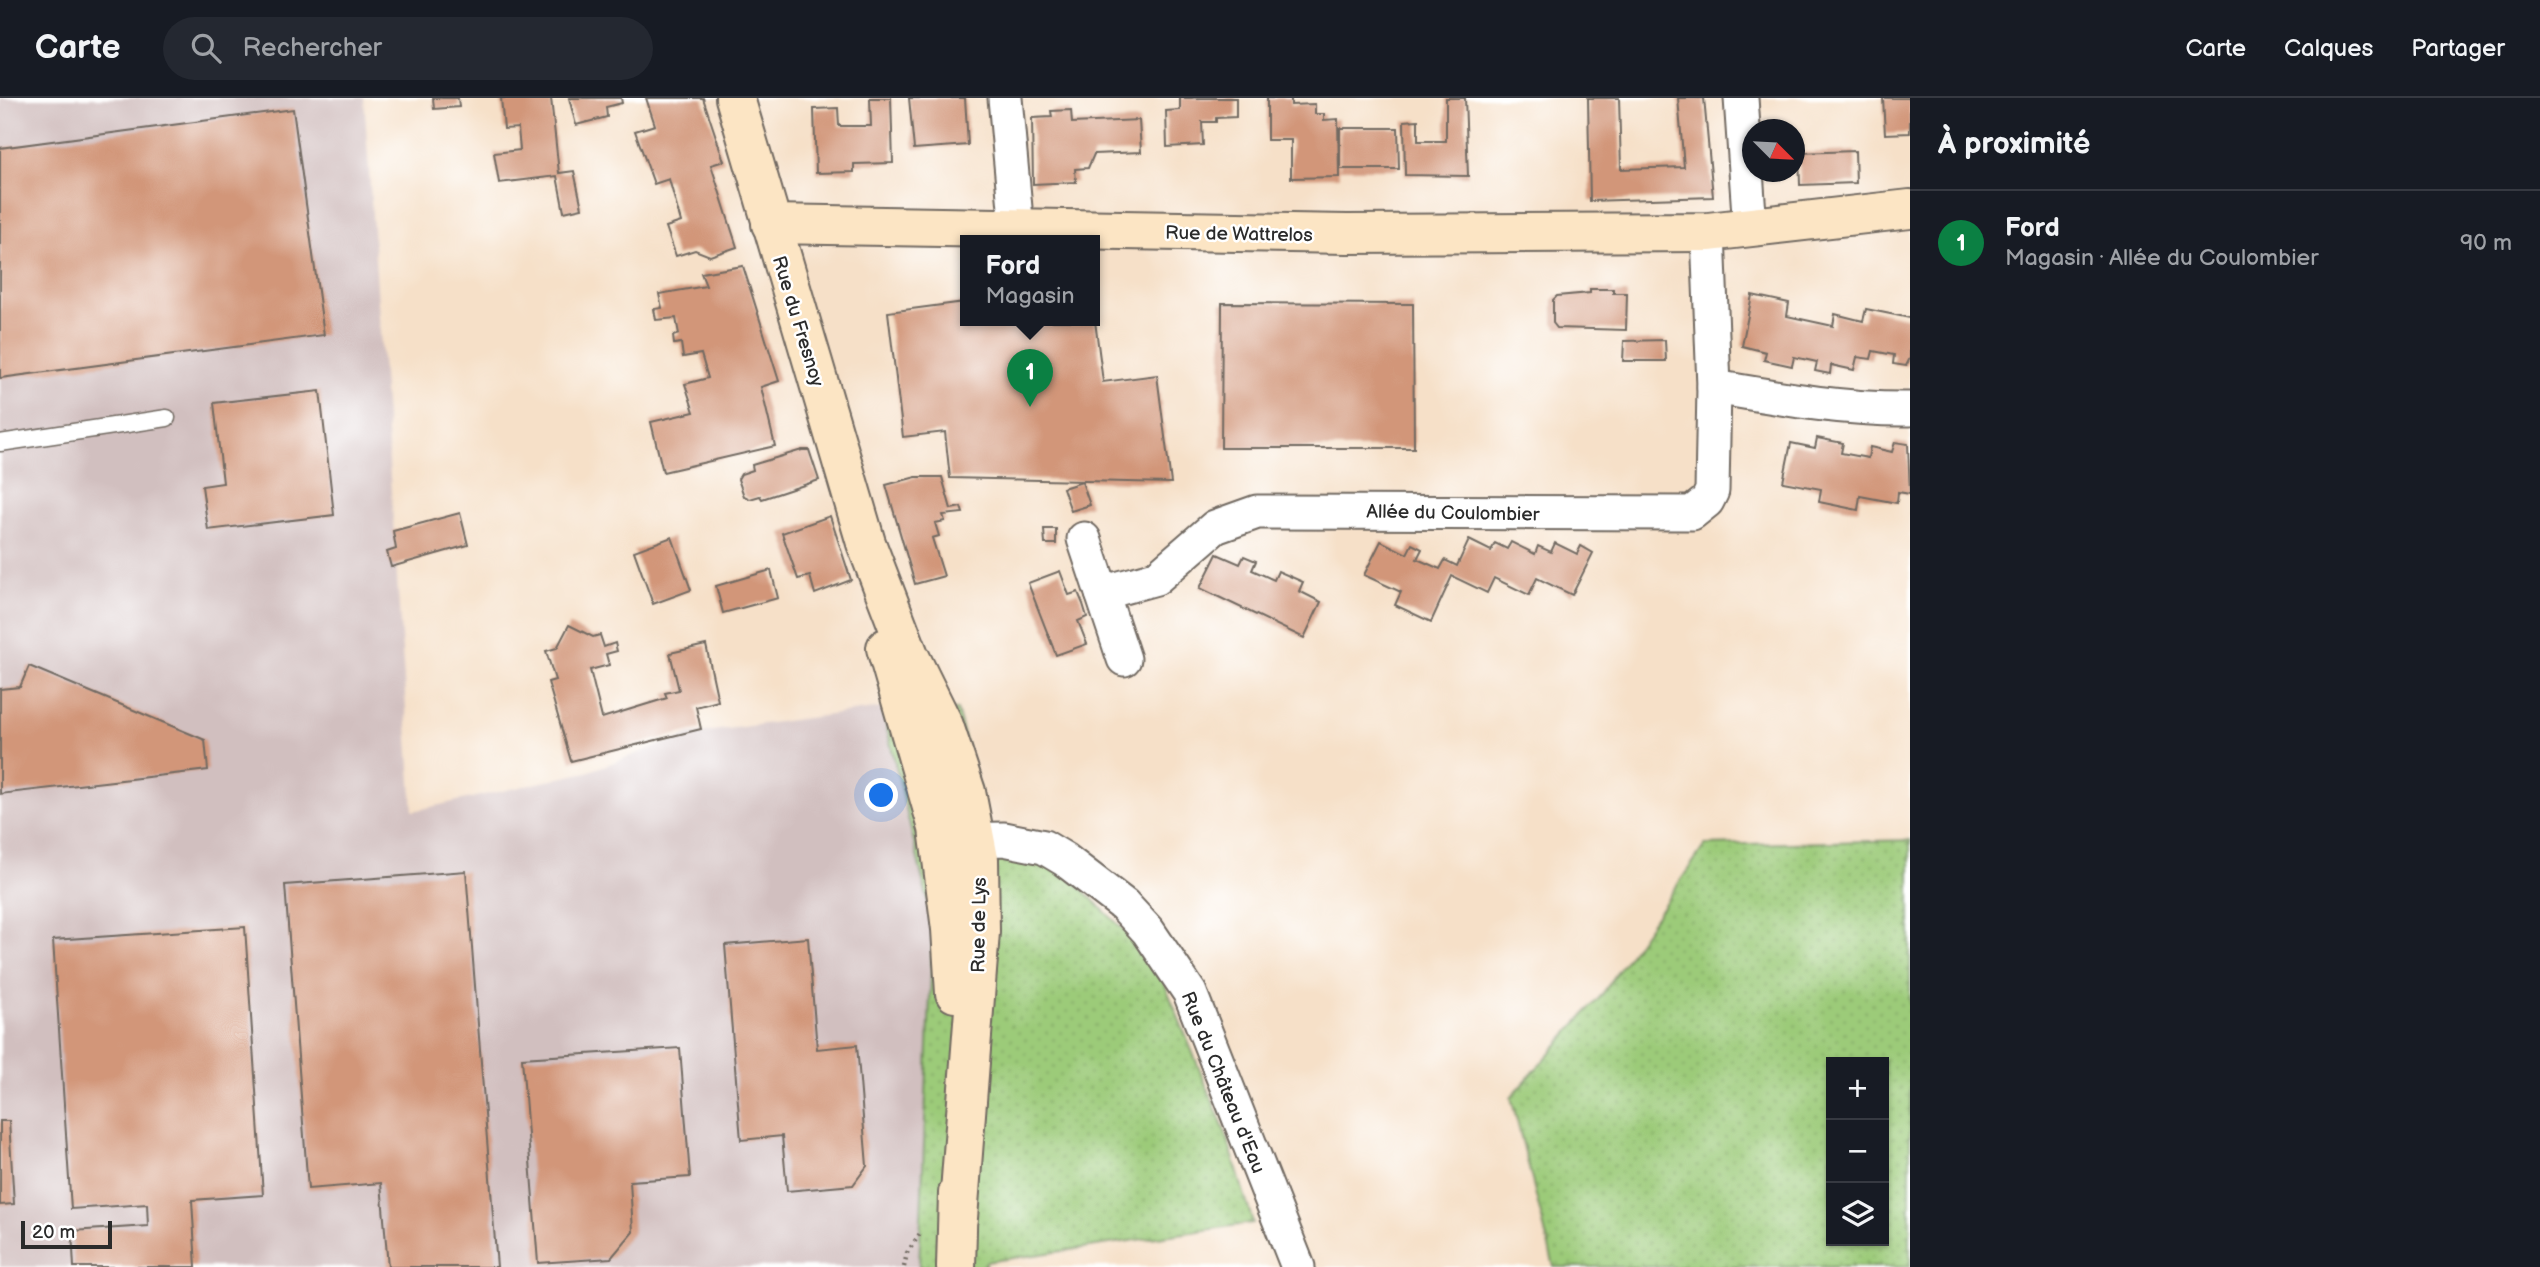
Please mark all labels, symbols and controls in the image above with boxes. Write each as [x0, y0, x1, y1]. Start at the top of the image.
search box [163, 17, 653, 80]
text: Carte [35, 28, 121, 68]
icon: search [187, 29, 225, 67]
text: Rechercher [243, 33, 382, 64]
text: Carte [2186, 34, 2246, 63]
text: Calques [2284, 34, 2373, 63]
text: Partager [2411, 34, 2505, 63]
north arrow [1742, 119, 1805, 182]
text: À proximité [1938, 126, 2090, 162]
text: Ford [2005, 213, 2060, 244]
street label: Rue de Wattrelos [1165, 222, 1313, 247]
text: 1 [1956, 229, 1966, 257]
text: 90 m [2460, 229, 2512, 257]
popup [960, 235, 1100, 326]
text: Magasin · Allée du Coulombier [2005, 244, 2319, 272]
text: Ford [986, 251, 1040, 282]
street label: Rue du Fresnoy [767, 253, 828, 390]
text: Magasin [986, 282, 1074, 310]
pin: 1 [1007, 349, 1053, 407]
street label: Allée du Coulombier [1366, 500, 1541, 527]
your location [864, 778, 898, 812]
street label: Rue de Lys [967, 877, 992, 973]
street label: Rue du Château d'Eau [1176, 988, 1270, 1177]
map controls [1826, 1057, 1889, 1246]
button: + [1826, 1057, 1889, 1120]
button: − [1826, 1120, 1889, 1183]
button: layers [1826, 1183, 1889, 1246]
scale bar [21, 1218, 112, 1250]
text: 20 m [32, 1221, 75, 1244]

